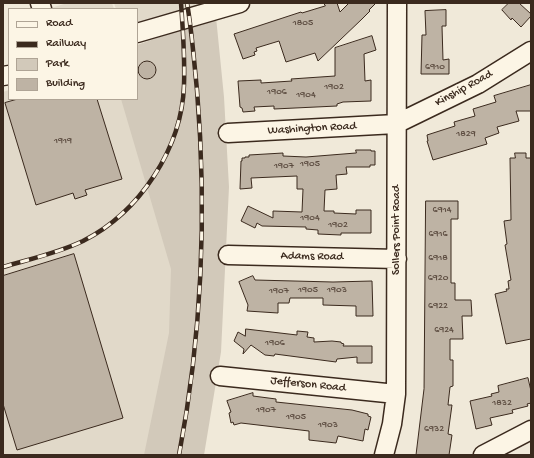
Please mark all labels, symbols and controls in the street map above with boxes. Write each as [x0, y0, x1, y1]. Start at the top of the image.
legend [8, 8, 138, 100]
text: Road [46, 17, 72, 31]
house number: 1805 [293, 17, 313, 29]
text: Railway [46, 37, 86, 51]
text: Park [46, 57, 69, 71]
house number: 6910 [425, 61, 445, 73]
street label: Kinship Road [433, 67, 495, 111]
text: Building [46, 77, 85, 91]
house number: 1902 [324, 81, 344, 93]
house number: 1906 [267, 86, 287, 98]
house number: 1904 [296, 89, 316, 101]
street label: Washington Road [267, 119, 357, 139]
house number: 1829 [456, 128, 476, 140]
house number: 1919 [54, 135, 72, 147]
house number: 1905 [300, 158, 320, 170]
house number: 1907 [274, 160, 294, 172]
street label: Sollers Point Road [390, 185, 404, 275]
house number: 6914 [433, 204, 451, 216]
house number: 1904 [300, 212, 320, 224]
house number: 1902 [328, 219, 348, 231]
house number: 6916 [428, 228, 448, 240]
street label: Adams Road [280, 249, 344, 265]
house number: 6918 [428, 252, 448, 264]
house number: 6920 [428, 272, 448, 284]
house number: 1905 [298, 284, 318, 296]
house number: 1903 [327, 284, 347, 296]
house number: 1907 [269, 285, 289, 297]
house number: 6922 [428, 300, 448, 312]
house number: 6924 [434, 324, 454, 336]
house number: 1906 [265, 337, 285, 349]
street label: Jefferson Road [270, 374, 346, 396]
house number: 1832 [492, 397, 512, 409]
house number: 1907 [256, 404, 276, 416]
house number: 1905 [286, 411, 306, 423]
house number: 1903 [318, 419, 338, 431]
house number: 6932 [424, 423, 444, 435]

